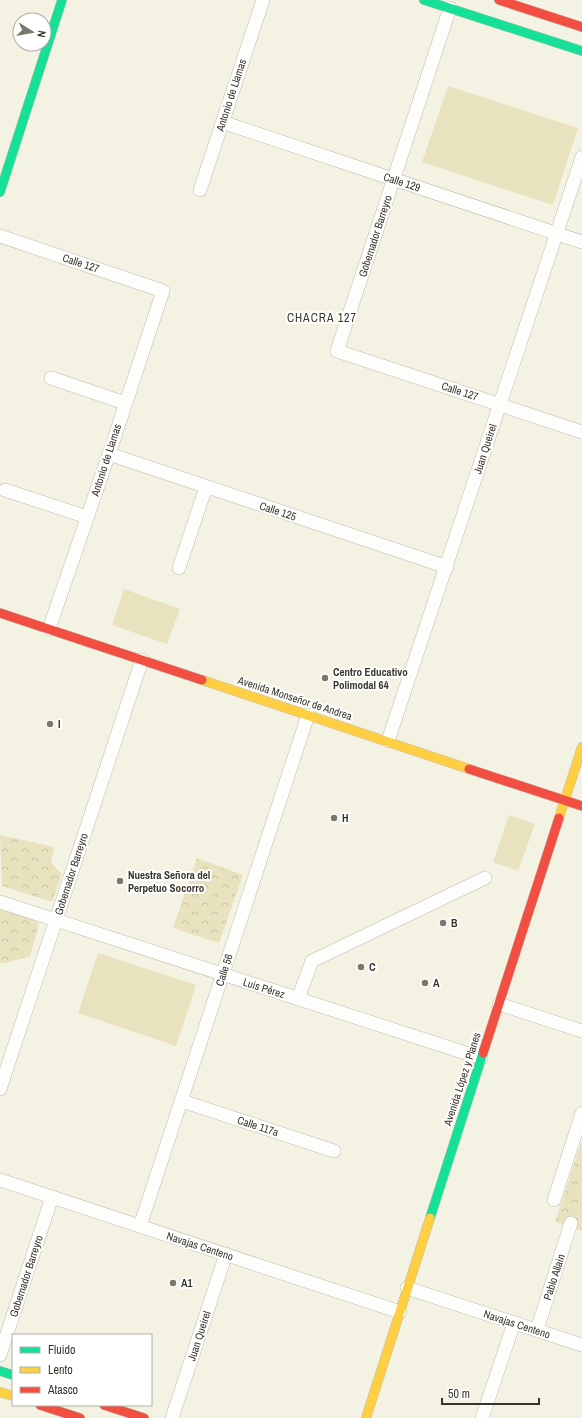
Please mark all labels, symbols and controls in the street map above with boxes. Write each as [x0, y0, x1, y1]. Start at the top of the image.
north arrow [12, 12, 52, 52]
text: N [34, 29, 49, 38]
street label: Antonio de Llamas [212, 57, 249, 134]
street label: Calle 129 [382, 169, 422, 195]
street label: Gobernador Barreyro [355, 193, 395, 279]
street label: Calle 127 [61, 250, 101, 276]
district label: CHACRA 127 [287, 310, 357, 326]
street label: Calle 127 [440, 378, 480, 404]
street label: Antonio de Llamas [87, 422, 124, 499]
street label: Juan Queirel [470, 422, 500, 476]
street label: Calle 125 [258, 498, 298, 524]
place label: Centro Educativo Polimodal 64 [333, 665, 408, 692]
street label: Avenida Monseñor de Andrea [235, 673, 354, 723]
marker: Centro Educativo Polimodal 64 [320, 673, 330, 683]
place label: I [58, 717, 61, 731]
marker: I [45, 719, 55, 729]
place label: H [342, 811, 349, 825]
marker: H [329, 813, 339, 823]
street label: Gobernador Barreyro [51, 831, 91, 917]
place label: Nuestra Señora del Perpetuo Socorro [128, 868, 210, 895]
marker: Nuestra Señora del Perpetuo Socorro [115, 876, 125, 886]
place label: B [451, 916, 458, 930]
marker: B [438, 918, 448, 928]
street label: Calle 56 [212, 952, 236, 988]
place label: C [369, 960, 376, 974]
marker: C [356, 962, 366, 972]
street label: Luis Pérez [241, 975, 287, 1001]
place label: A [433, 976, 440, 990]
marker: A [420, 978, 430, 988]
street label: Avenida López y Planes [440, 1030, 484, 1128]
street label: Calle 117a [236, 1113, 280, 1139]
street label: Navajas Centeno [165, 1229, 235, 1263]
street label: Gobernador Barreyro [6, 1233, 46, 1319]
street label: Pablo Allain [540, 1252, 568, 1302]
place label: A1 [181, 1276, 193, 1290]
marker: A1 [168, 1278, 178, 1288]
street label: Navajas Centeno [482, 1307, 552, 1341]
street label: Juan Queirel [184, 1309, 214, 1363]
legend [12, 1334, 152, 1406]
text: Fluido [48, 1342, 75, 1358]
text: Lento [48, 1362, 73, 1378]
scale bar [442, 1380, 539, 1406]
text: Atasco [47, 1382, 78, 1398]
text: 50 m [448, 1386, 470, 1402]

